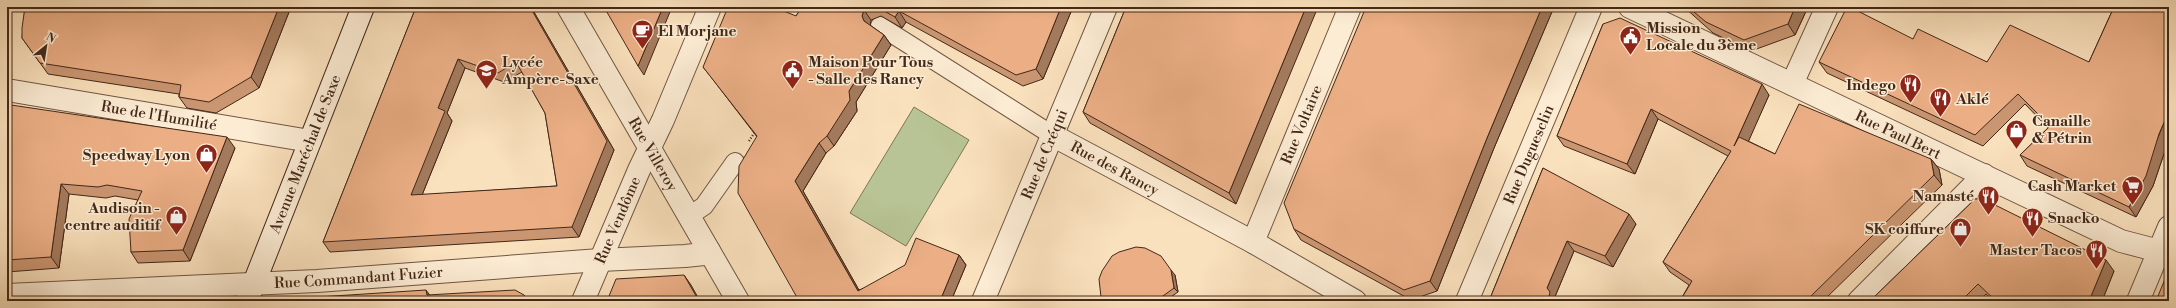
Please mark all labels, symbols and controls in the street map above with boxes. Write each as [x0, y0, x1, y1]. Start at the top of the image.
cafe icon: El Morjane [629, 18, 655, 51]
place label: Mission Locale du 3ème [1646, 19, 1756, 55]
place label: El Morjane [658, 22, 737, 41]
public building icon: Mission Locale du 3ème [1618, 24, 1644, 57]
north arrow [26, 26, 66, 66]
text: N [43, 30, 58, 47]
place label: Lycée Ampère-Saxe [501, 53, 599, 89]
place label: Maison Pour Tous - Salle des Rancy [808, 53, 933, 89]
school or university icon: Lycée Ampère-Saxe [474, 58, 500, 91]
public building icon: Maison Pour Tous - Salle des Rancy [779, 58, 805, 91]
street label: Avenue Maréchal de Saxe [265, 72, 345, 237]
restaurant icon: Indego [1898, 72, 1924, 105]
place label: Indego [1846, 76, 1896, 95]
street label: Rue Voltaire [1277, 82, 1327, 167]
restaurant icon: Aklé [1927, 86, 1953, 119]
place label: Aklé [1955, 90, 1989, 109]
street label: Rue de l'Humilité [99, 97, 218, 135]
street label: Rue Duguesclin [1500, 102, 1559, 207]
street label: Rue de Créqui [1018, 107, 1072, 202]
street label: Rue Paul Bert [1852, 107, 1945, 164]
place label: Canaille & Pétrin [2032, 112, 2093, 148]
street label: Rue Villeroy [624, 114, 682, 196]
shop icon: Canaille & Pétrin [2003, 117, 2029, 150]
street label: Rue des Rancy [1067, 137, 1163, 200]
shop icon: Speedway Lyon [193, 142, 219, 175]
place label: Speedway Lyon [83, 146, 191, 165]
supermarket icon: Cash Market [2119, 173, 2145, 206]
street label: Rue Vendôme [591, 174, 645, 267]
place label: Cash Market [2027, 177, 2117, 196]
restaurant icon: Namasté [1976, 183, 2002, 216]
place label: Namasté [1913, 187, 1974, 206]
place label: Audisoin - centre auditif [65, 199, 162, 235]
shop icon: Audisoin - centre auditif [163, 204, 189, 237]
restaurant icon: Snacko [2020, 205, 2046, 238]
place label: Snacko [2048, 209, 2100, 228]
shop icon: SK coiffure [1947, 216, 1973, 249]
place label: SK coiffure [1865, 220, 1944, 239]
restaurant icon: Master Tacos [2084, 237, 2110, 270]
place label: Master Tacos [1989, 241, 2082, 260]
street label: Rue Commandant Fuzier [274, 263, 444, 293]

